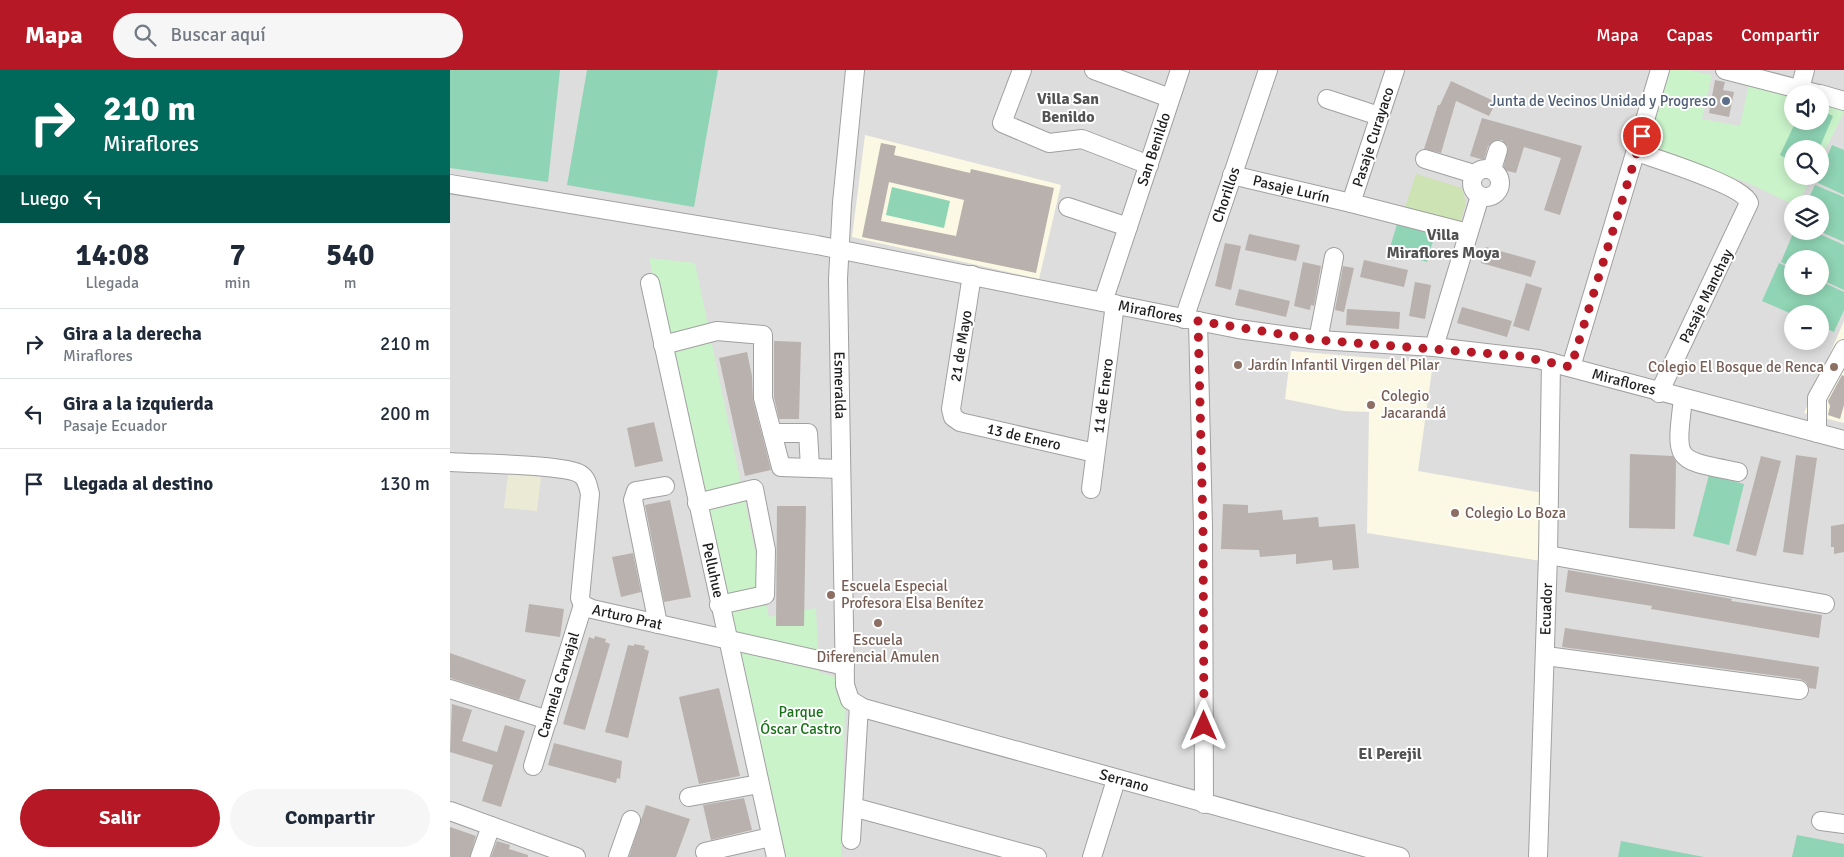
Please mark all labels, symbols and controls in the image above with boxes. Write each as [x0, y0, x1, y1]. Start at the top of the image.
search box [113, 13, 463, 58]
text: Mapa [25, 20, 83, 50]
icon: search [131, 21, 159, 49]
text: Buscar aquí [171, 23, 266, 47]
text: Mapa [1596, 24, 1639, 46]
text: Capas [1667, 24, 1713, 46]
text: Compartir [1741, 24, 1819, 46]
street label: Pasaje Curayaco [1348, 85, 1398, 189]
map controls [1784, 85, 1829, 350]
button: sound [1784, 85, 1829, 130]
text: 210 m [103, 87, 196, 130]
district label: Villa San Benildo [1037, 89, 1099, 127]
icon: right [20, 90, 85, 155]
place label: Junta de Vecinos Unidad y Progreso [1490, 92, 1716, 110]
marker: Junta de Vecinos Unidad y Progreso [1720, 95, 1732, 107]
street label: San Benildo [1133, 110, 1174, 188]
pin [1621, 115, 1663, 157]
icon: arrive [1628, 122, 1656, 150]
text: Miraflores [103, 130, 199, 157]
button: search [1784, 140, 1829, 185]
street label: Chorillos [1208, 164, 1244, 225]
street label: Pasaje Lurín [1251, 171, 1332, 207]
icon: left [79, 185, 107, 213]
text: Luego [20, 187, 69, 211]
button: layers [1784, 195, 1829, 240]
district label: Villa Miraflores Moya [1386, 225, 1500, 263]
text: 14:08 [75, 237, 149, 274]
text: 7 [229, 237, 246, 274]
text: 540 [326, 237, 374, 274]
street label: Pasaje Manchay [1675, 246, 1737, 346]
button: + [1784, 250, 1829, 295]
text: Llegada [85, 273, 139, 293]
text: min [225, 273, 250, 293]
text: m [344, 273, 357, 293]
street label: Miraflores [1117, 296, 1185, 327]
button: − [1784, 305, 1829, 350]
street label: 21 de Mayo [946, 309, 976, 383]
text: Gira a la derecha [63, 322, 202, 346]
icon: right [20, 330, 48, 358]
text: 210 m [380, 332, 430, 356]
text: Miraflores [63, 346, 133, 366]
street label: Esmeralda [830, 351, 849, 419]
place label: Jardín Infantil Virgen del Pilar [1248, 356, 1440, 374]
street label: 11 de Enero [1089, 357, 1117, 434]
place label: Colegio El Bosque de Renca [1648, 358, 1824, 376]
marker: Jardín Infantil Virgen del Pilar [1232, 359, 1244, 371]
marker: Colegio El Bosque de Renca [1828, 361, 1840, 373]
street label: Miraflores [1590, 365, 1658, 399]
place label: Colegio Jacarandá [1381, 387, 1446, 422]
text: Gira a la izquierda [63, 392, 213, 416]
marker: Colegio Jacarandá [1365, 399, 1377, 411]
icon: left [20, 400, 48, 428]
text: 200 m [380, 402, 430, 426]
text: Pasaje Ecuador [63, 416, 167, 436]
street label: 13 de Enero [985, 419, 1063, 454]
icon: arrive [20, 470, 48, 498]
text: Llegada al destino [63, 472, 213, 496]
text: 130 m [380, 472, 430, 496]
place label: Colegio Lo Boza [1465, 504, 1566, 522]
marker: Colegio Lo Boza [1449, 507, 1461, 519]
street label: Pelluhue [698, 541, 728, 600]
place label: Escuela Especial Profesora Elsa Benítez [841, 577, 984, 612]
street label: Ecuador [1536, 582, 1556, 636]
marker: Escuela Especial Profesora Elsa Benítez [825, 589, 837, 601]
street label: Arturo Prat [590, 600, 664, 634]
marker: Escuela Diferencial Amulen [872, 617, 884, 629]
street label: Carmela Carvajal [533, 630, 583, 740]
place label: Escuela Diferencial Amulen [817, 631, 939, 666]
position arrow [1177, 699, 1229, 751]
park label: Parque Óscar Castro [760, 703, 842, 738]
district label: El Perejil [1358, 744, 1422, 764]
street label: Serrano [1098, 765, 1151, 796]
button: Salir [20, 789, 220, 847]
button: Compartir [230, 789, 430, 847]

